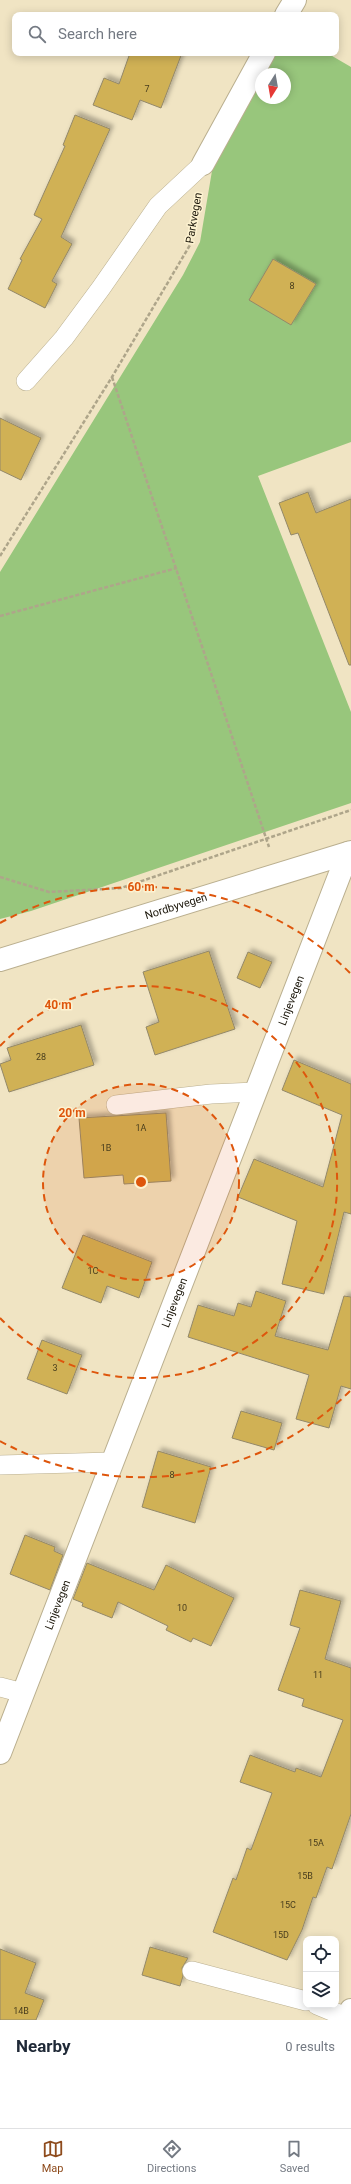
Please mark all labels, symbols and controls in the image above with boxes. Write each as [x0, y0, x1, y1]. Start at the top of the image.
search box [12, 12, 339, 56]
icon: search [26, 23, 48, 45]
text: Search here [58, 25, 137, 43]
north arrow [255, 68, 291, 104]
house number: 7 [144, 84, 150, 94]
street label: Parkvegen [183, 192, 205, 244]
house number: 8 [289, 281, 295, 291]
text: 60 m [127, 880, 155, 894]
street label: Nordbyvegen [143, 890, 209, 922]
street label: Linjevegen [276, 974, 307, 1027]
text: 40 m [44, 998, 72, 1012]
house number: 28 [36, 1052, 46, 1062]
text: 20 m [58, 1106, 86, 1120]
house number: 1A [136, 1123, 147, 1133]
house number: 1B [101, 1143, 112, 1153]
centre of rings [134, 1175, 148, 1189]
house number: 1C [88, 1266, 99, 1276]
street label: Linjevegen [159, 1276, 190, 1329]
house number: 3 [52, 1363, 58, 1373]
house number: 8 [169, 1470, 175, 1480]
street label: Linjevegen [42, 1578, 73, 1631]
house number: 10 [177, 1603, 187, 1613]
house number: 11 [313, 1670, 323, 1680]
house number: 15A [308, 1838, 324, 1848]
house number: 15B [297, 1871, 313, 1881]
house number: 15C [280, 1900, 296, 1910]
house number: 15D [273, 1930, 289, 1940]
map controls [303, 1936, 339, 2008]
button: locate [303, 1936, 339, 1972]
button: layers [303, 1972, 339, 2008]
house number: 14B [13, 2006, 29, 2016]
text: Nearby [16, 2036, 71, 2056]
text: 0 results [285, 2039, 335, 2054]
tab: Map [42, 2138, 64, 2175]
tab: Directions [147, 2138, 196, 2175]
tab: Saved [280, 2138, 309, 2175]

